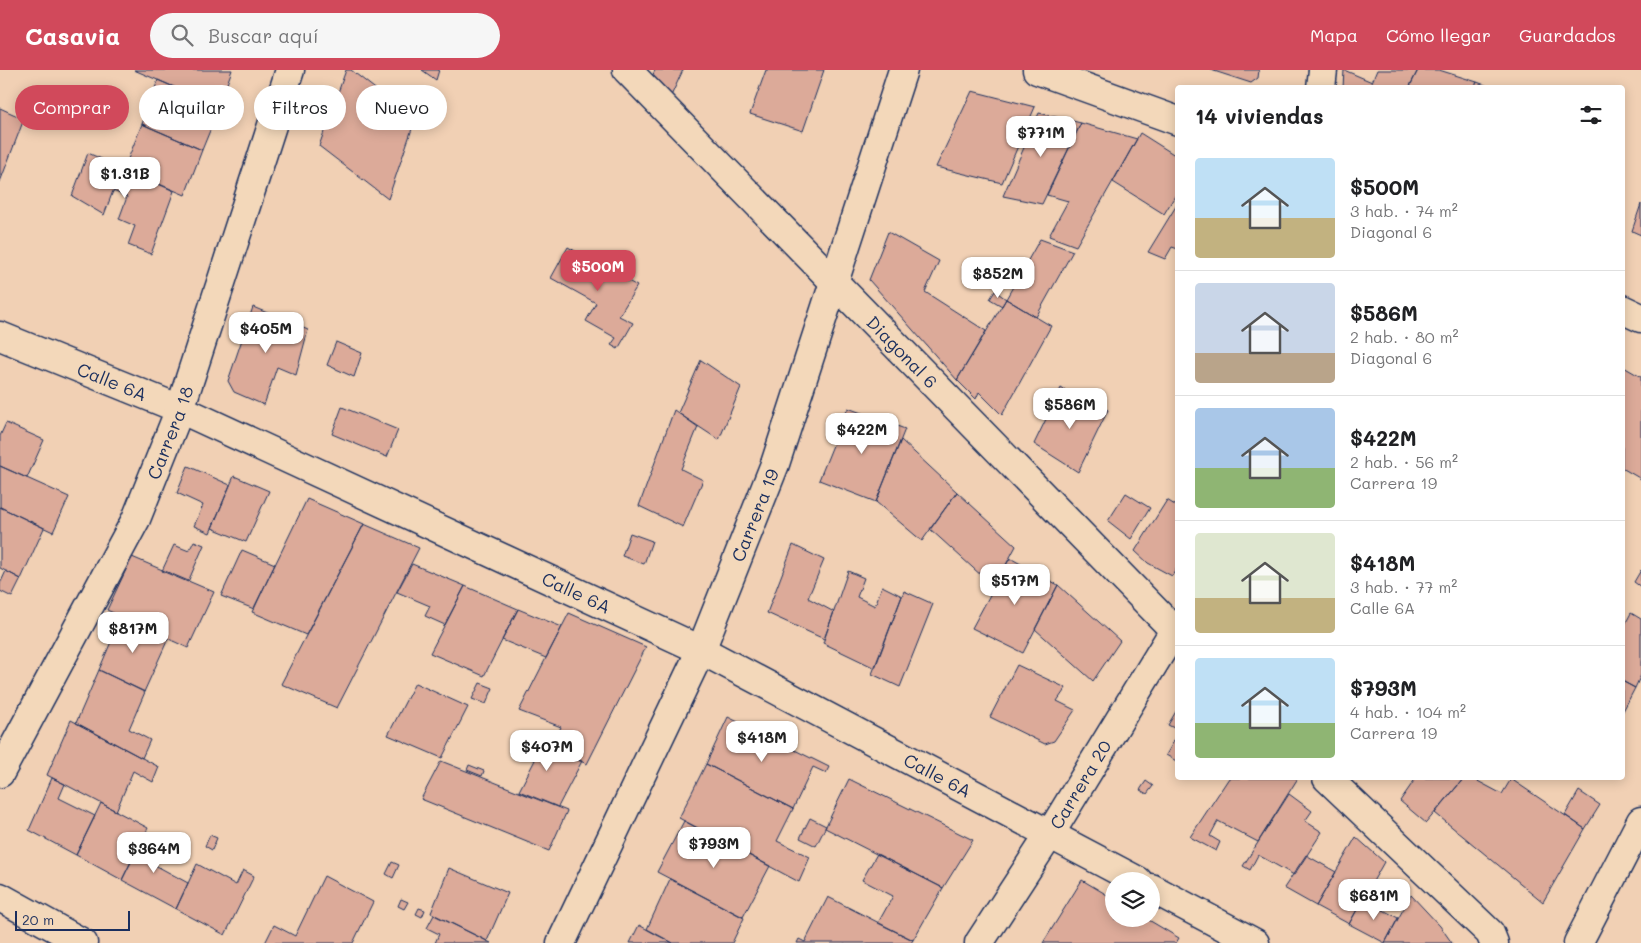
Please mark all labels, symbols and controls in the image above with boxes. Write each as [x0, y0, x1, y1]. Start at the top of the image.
search box [150, 13, 500, 58]
text: Casavia [25, 20, 120, 51]
icon: search [168, 21, 196, 49]
text: Buscar aquí [208, 23, 319, 48]
text: Mapa [1310, 23, 1358, 47]
text: Cómo llegar [1386, 23, 1491, 47]
text: Guardados [1519, 23, 1616, 47]
chip: Comprar [15, 85, 129, 130]
chip: Alquilar [139, 85, 244, 130]
chip: Filtros [254, 85, 346, 130]
chip: Nuevo [356, 85, 447, 130]
icon: filters [1577, 101, 1605, 129]
text: 14 viviendas [1195, 102, 1323, 129]
pin: $771M [1006, 116, 1076, 158]
text: $771M [1017, 121, 1065, 142]
pin: $1.31B [84, 156, 166, 199]
text: $1.31B [100, 162, 150, 183]
text: $500M [1350, 173, 1419, 200]
icon: home [1235, 178, 1295, 238]
text: 3 hab. · 74 m² [1350, 200, 1458, 221]
text: Diagonal 6 [1350, 221, 1432, 242]
pin: $500M [563, 250, 633, 292]
text: $500M [572, 255, 624, 276]
pin: $852M [963, 256, 1033, 299]
text: $852M [972, 262, 1024, 283]
text: $586M [1350, 299, 1418, 326]
icon: home [1235, 303, 1295, 363]
street label: Diagonal 6 [861, 310, 943, 393]
pin: $405M [231, 312, 301, 354]
text: $405M [240, 317, 292, 338]
text: 2 hab. · 80 m² [1350, 326, 1459, 347]
text: Diagonal 6 [1350, 347, 1432, 368]
street label: Calle 6A [74, 357, 151, 406]
street label: Carrera 18 [141, 383, 199, 483]
pin: $586M [1035, 388, 1105, 430]
text: $586M [1044, 393, 1096, 414]
pin: $422M [827, 412, 897, 455]
text: $422M [837, 418, 887, 439]
text: $422M [1350, 424, 1417, 451]
icon: home [1235, 428, 1295, 488]
text: 2 hab. · 56 m² [1350, 451, 1458, 472]
street label: Carrera 19 [725, 465, 784, 565]
text: Carrera 19 [1350, 472, 1437, 493]
text: $418M [1350, 549, 1416, 576]
icon: home [1235, 553, 1295, 613]
pin: $517M [980, 564, 1050, 606]
street label: Calle 6A [538, 566, 615, 619]
text: $517M [991, 569, 1039, 590]
text: 3 hab. · 77 m² [1350, 576, 1457, 597]
text: Calle 6A [1350, 597, 1415, 618]
pin: $817M [98, 612, 168, 654]
text: $817M [109, 617, 157, 638]
text: $793M [1350, 674, 1417, 701]
icon: home [1235, 678, 1295, 738]
text: 4 hab. · 104 m² [1350, 701, 1466, 722]
pin: $418M [727, 720, 797, 763]
text: Carrera 19 [1350, 722, 1437, 743]
text: $418M [737, 726, 787, 747]
pin: $407M [512, 730, 582, 772]
text: $407M [521, 735, 573, 756]
street label: Carrera 20 [1044, 735, 1117, 834]
street label: Calle 6A [900, 747, 976, 803]
pin: $793M [679, 826, 749, 869]
pin: $364M [119, 832, 189, 874]
text: $793M [689, 832, 739, 853]
text: $364M [128, 837, 180, 858]
map controls [1105, 872, 1160, 927]
button: layers [1105, 872, 1160, 927]
pin: $681M [1339, 878, 1409, 921]
text: $681M [1349, 884, 1399, 905]
scale bar [15, 908, 130, 931]
text: 20 m [22, 910, 54, 929]

